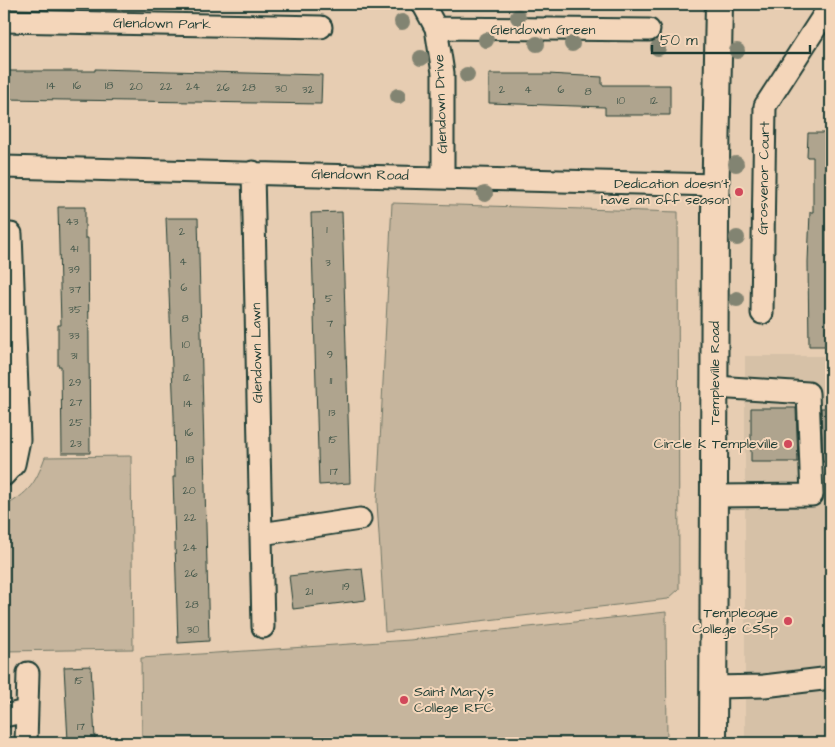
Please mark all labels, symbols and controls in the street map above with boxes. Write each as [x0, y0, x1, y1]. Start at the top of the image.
street label: Glendown Park [113, 13, 211, 35]
street label: Glendown Green [490, 20, 596, 40]
scale bar [652, 22, 810, 54]
text: 50 m [660, 30, 698, 51]
street label: Glendown Drive [429, 54, 453, 154]
house number: 14 [47, 78, 56, 93]
house number: 16 [73, 78, 81, 93]
house number: 18 [105, 78, 113, 93]
house number: 20 [129, 79, 143, 94]
house number: 22 [160, 79, 173, 94]
house number: 24 [186, 79, 200, 94]
house number: 26 [216, 80, 230, 95]
house number: 28 [242, 80, 256, 95]
house number: 30 [275, 81, 287, 96]
house number: 32 [302, 82, 315, 97]
house number: 2 [499, 82, 506, 97]
house number: 4 [524, 82, 532, 97]
house number: 6 [558, 82, 565, 97]
house number: 8 [584, 84, 592, 99]
house number: 10 [617, 93, 625, 108]
house number: 12 [650, 93, 659, 108]
street label: Grosvenor Court [753, 121, 775, 235]
street label: Glendown Road [311, 164, 409, 186]
place label: Dedication doesn't have an off season [601, 174, 729, 210]
marker: Dedication doesn't have an off season [733, 186, 745, 198]
house number: 43 [65, 214, 79, 229]
house number: 1 [326, 222, 328, 237]
house number: 2 [179, 224, 186, 239]
house number: 41 [70, 241, 79, 256]
house number: 4 [179, 254, 187, 269]
house number: 3 [325, 255, 331, 270]
house number: 39 [68, 262, 80, 277]
house number: 6 [181, 280, 188, 295]
house number: 37 [69, 282, 81, 297]
house number: 5 [325, 291, 333, 306]
house number: 35 [68, 302, 82, 317]
street label: Glendown Lawn [246, 303, 268, 403]
house number: 8 [181, 311, 189, 326]
house number: 7 [327, 316, 334, 331]
street label: Templeville Road [705, 321, 725, 425]
house number: 33 [68, 328, 80, 343]
house number: 10 [182, 337, 190, 352]
house number: 9 [327, 347, 333, 362]
house number: 31 [70, 348, 78, 363]
house number: 12 [183, 370, 192, 385]
house number: 11 [330, 373, 333, 388]
house number: 29 [69, 375, 81, 390]
house number: 27 [69, 395, 83, 410]
house number: 14 [184, 396, 193, 411]
house number: 13 [328, 405, 336, 420]
house number: 25 [69, 415, 83, 430]
house number: 16 [185, 425, 193, 440]
house number: 15 [328, 432, 338, 447]
place label: Circle K Templeville [654, 434, 778, 454]
house number: 23 [70, 436, 82, 451]
marker: Circle K Templeville [782, 438, 794, 450]
house number: 18 [186, 452, 194, 467]
house number: 17 [330, 464, 338, 479]
house number: 20 [182, 483, 196, 498]
house number: 22 [184, 510, 197, 525]
house number: 24 [183, 540, 197, 555]
house number: 26 [184, 566, 198, 581]
house number: 19 [342, 579, 350, 594]
house number: 21 [305, 584, 313, 599]
house number: 28 [185, 597, 199, 612]
place label: Templeogue College CSSp [692, 603, 778, 639]
marker: Templeogue College CSSp [782, 615, 794, 627]
house number: 30 [187, 622, 199, 637]
house number: 15 [74, 673, 84, 688]
place label: Saint Mary's College RFC [414, 682, 494, 718]
marker: Saint Mary's College RFC [398, 694, 410, 706]
house number: 17 [77, 719, 85, 734]

